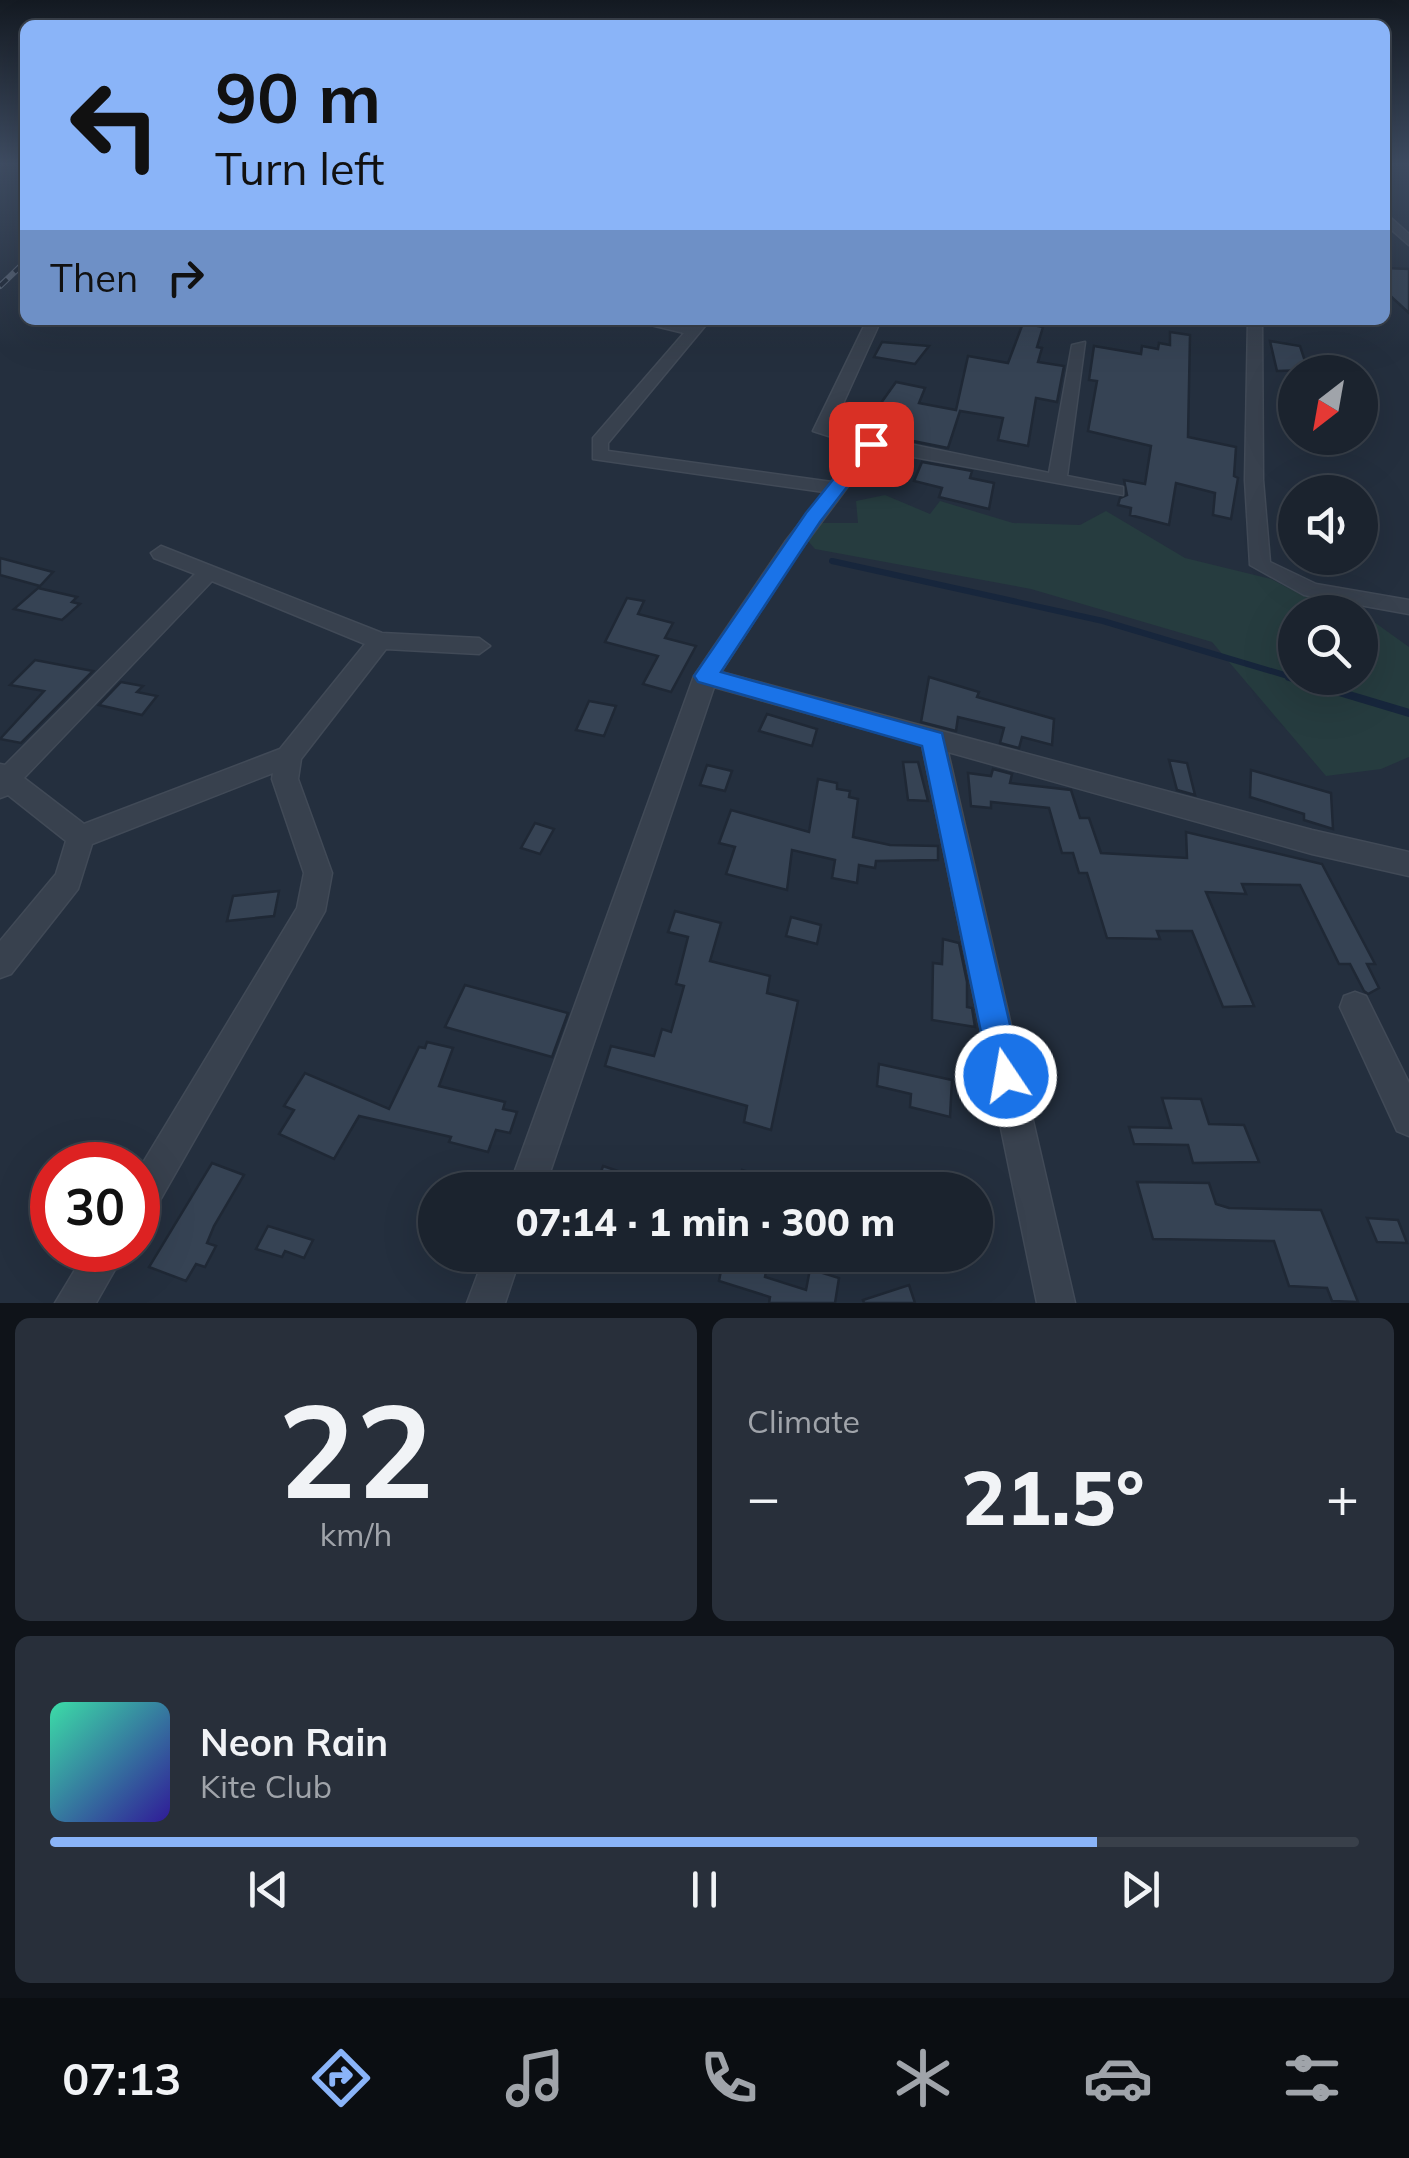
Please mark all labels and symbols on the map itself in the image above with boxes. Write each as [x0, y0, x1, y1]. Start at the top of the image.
north arrow [1278, 355, 1378, 455]
pin [829, 402, 914, 487]
position arrow [954, 1024, 1058, 1128]
speed limit sign: 30 [30, 1142, 160, 1272]

